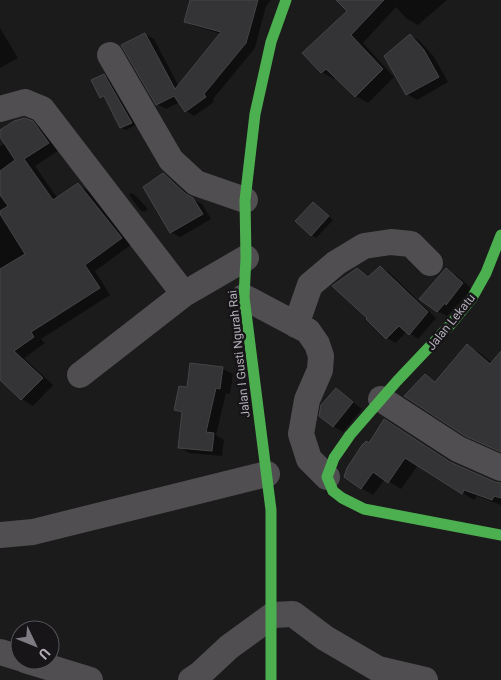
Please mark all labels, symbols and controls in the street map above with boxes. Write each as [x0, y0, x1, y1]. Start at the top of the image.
street label: Jalan I Gusti Ngurah Rai [225, 290, 253, 418]
street label: Jalan Lekatu [424, 291, 478, 353]
north arrow [10, 620, 60, 670]
text: U [36, 645, 54, 663]

